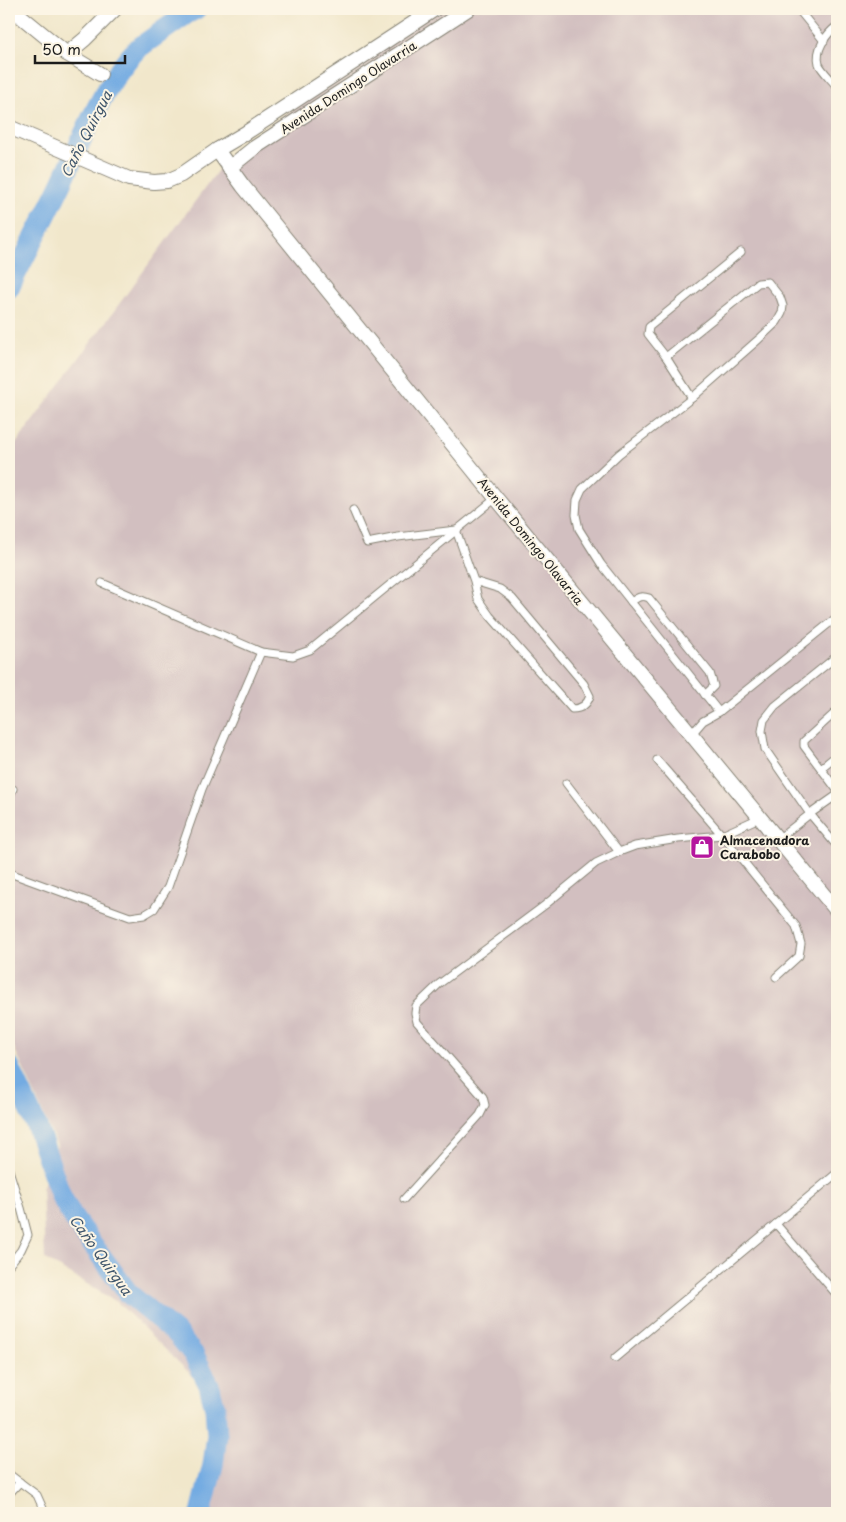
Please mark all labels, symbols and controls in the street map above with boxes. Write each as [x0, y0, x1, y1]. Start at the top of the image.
scale bar [35, 32, 125, 64]
street label: Avenida Domingo Olavarria [276, 36, 420, 138]
text: 50 m [42, 37, 81, 60]
water label: Caño Quirgua [55, 87, 117, 181]
street label: Avenida Domingo Olavarria [474, 473, 588, 609]
place label: Almacenadora Carabobo [720, 831, 809, 863]
shop icon: Almacenadora Carabobo [689, 834, 715, 860]
water label: Caño Quirgua [65, 1211, 138, 1300]

